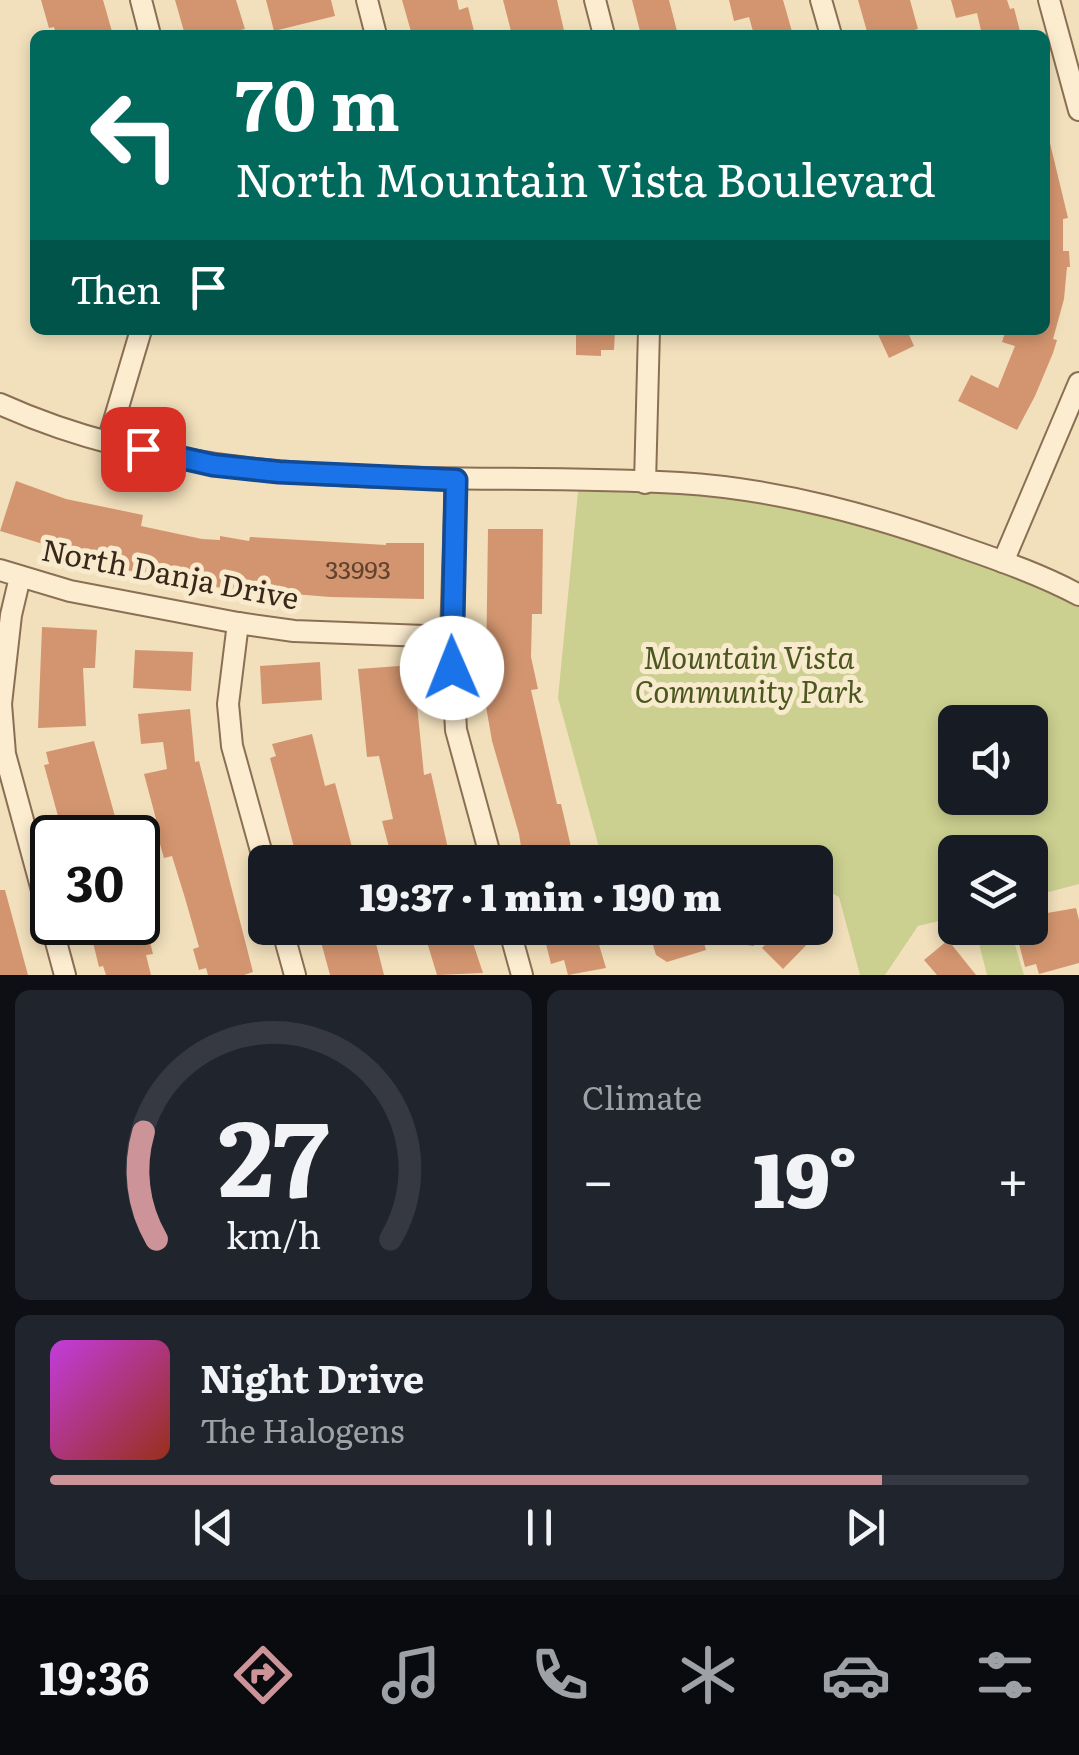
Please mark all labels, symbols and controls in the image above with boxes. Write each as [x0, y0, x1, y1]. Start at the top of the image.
text: 70 m [235, 49, 400, 153]
icon: left [70, 70, 200, 200]
text: North Mountain Vista Boulevard [235, 144, 936, 211]
text: Then [70, 259, 161, 316]
icon: arrive [181, 260, 236, 315]
pin [101, 407, 186, 492]
icon: arrive [116, 422, 171, 477]
street label: North Danja Drive [38, 526, 303, 619]
house number: 33993 [325, 550, 391, 587]
position arrow [400, 616, 504, 720]
park label: Mountain Vista Community Park [635, 634, 864, 712]
map controls [938, 705, 1048, 945]
button: sound [938, 705, 1048, 815]
speed limit sign: 30 [30, 815, 160, 945]
button: layers [938, 835, 1048, 945]
text: 19:37 · 1 min · 190 m [360, 866, 721, 923]
text: Climate [582, 1072, 702, 1120]
text: 27 [218, 1075, 329, 1229]
text: 19° [753, 1120, 858, 1231]
text: − [582, 1136, 614, 1218]
text: + [997, 1136, 1029, 1218]
text: km/h [226, 1207, 321, 1260]
text: Night Drive [200, 1348, 424, 1405]
text: The Halogens [200, 1405, 404, 1453]
icon: previous [186, 1500, 241, 1555]
icon: pause [512, 1500, 567, 1555]
icon: next [838, 1500, 893, 1555]
icon: directions [228, 1640, 298, 1710]
icon: music [376, 1640, 446, 1710]
icon: phone [525, 1640, 595, 1710]
icon: climate [673, 1640, 743, 1710]
icon: car [821, 1640, 891, 1710]
icon: filters [970, 1640, 1040, 1710]
text: 19:36 [39, 1642, 150, 1709]

